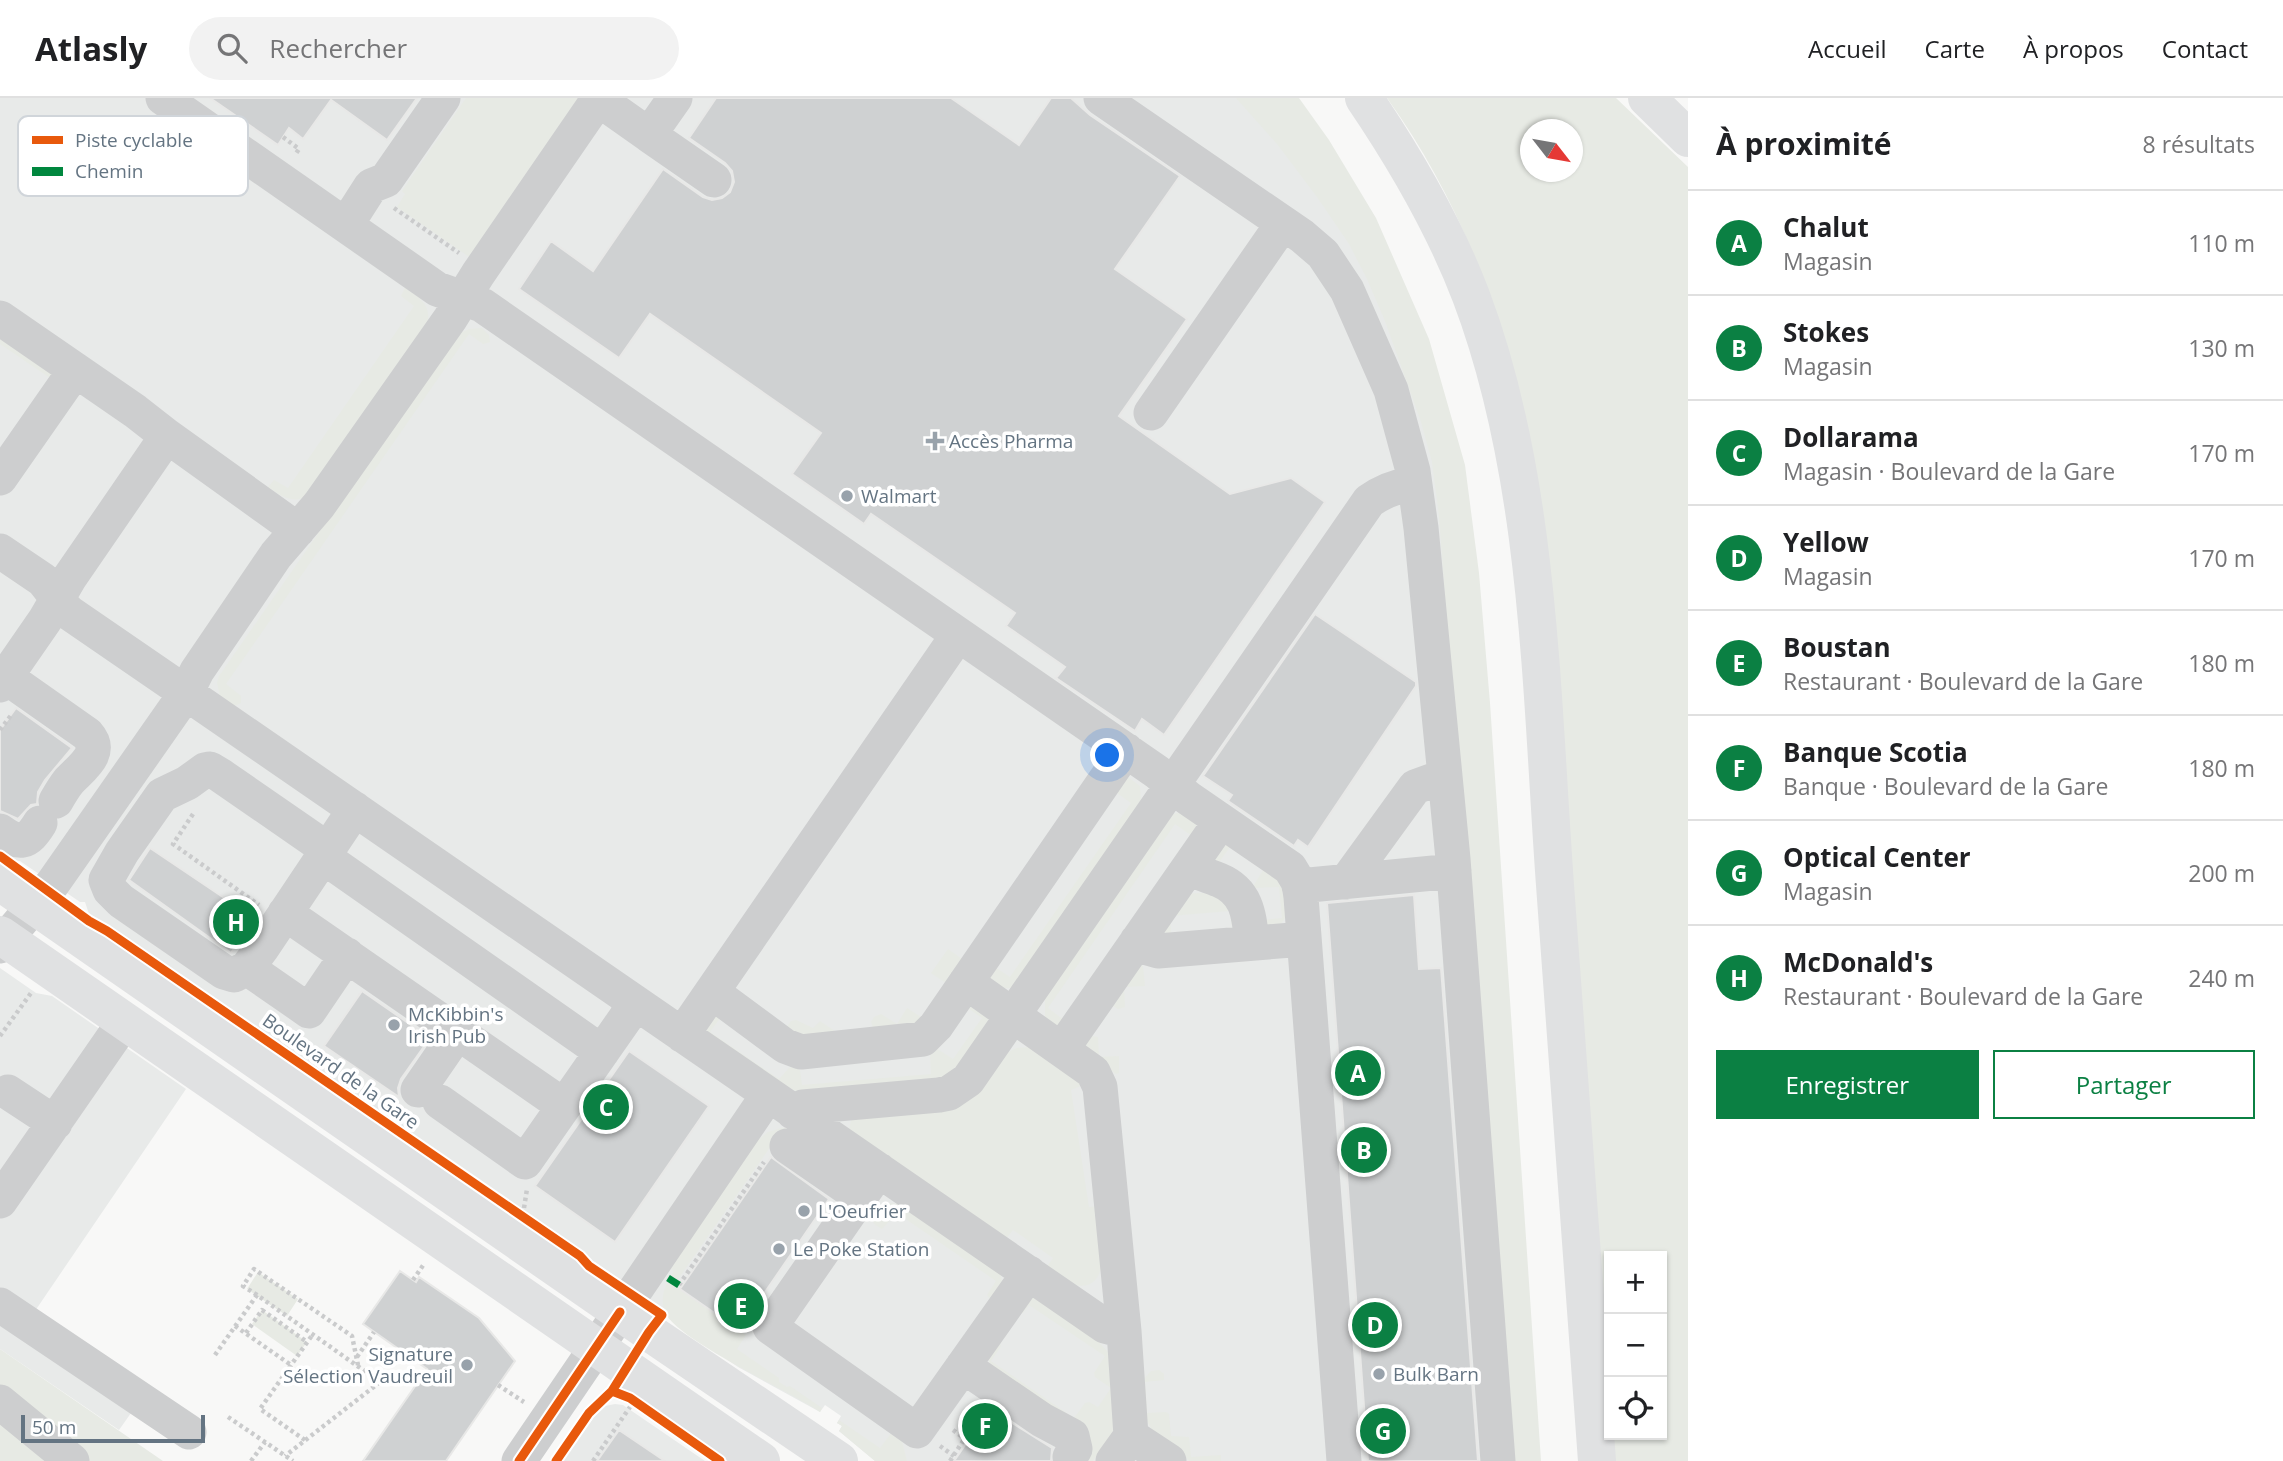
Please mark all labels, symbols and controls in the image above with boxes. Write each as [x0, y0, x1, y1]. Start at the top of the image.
search box [189, 17, 679, 80]
text: Atlasly [35, 26, 147, 71]
icon: search [213, 29, 251, 67]
text: Rechercher [269, 30, 407, 66]
text: Accueil [1808, 32, 1887, 65]
text: Carte [1925, 32, 1985, 65]
text: À propos [2023, 32, 2124, 65]
text: Contact [2162, 32, 2248, 65]
legend [18, 116, 248, 196]
north arrow [1520, 119, 1583, 182]
text: À proximité [1716, 123, 1892, 164]
text: Piste cyclable [75, 127, 193, 153]
text: 8 résultats [2143, 128, 2255, 160]
text: Chemin [75, 158, 143, 184]
text: Chalut [1783, 209, 1869, 245]
text: A [1731, 227, 1747, 259]
text: 110 m [2188, 227, 2255, 259]
text: Magasin [1783, 245, 1873, 277]
text: Stokes [1783, 314, 1869, 350]
text: B [1731, 332, 1747, 364]
text: 130 m [2188, 332, 2255, 364]
text: Magasin [1783, 350, 1873, 382]
text: Dollarama [1783, 419, 1919, 455]
place label: Accès Pharma [949, 428, 1073, 454]
marker: Accès Pharma [927, 433, 943, 449]
text: C [1732, 437, 1746, 469]
text: 170 m [2188, 437, 2255, 469]
text: Magasin · Boulevard de la Gare [1783, 455, 2115, 487]
place label: Walmart [861, 483, 937, 509]
marker: Walmart [839, 488, 855, 504]
text: Yellow [1783, 524, 1869, 560]
text: D [1730, 542, 1748, 574]
text: 170 m [2188, 542, 2255, 574]
text: Magasin [1783, 560, 1873, 592]
text: Boustan [1783, 629, 1891, 665]
text: E [1733, 647, 1745, 679]
text: 180 m [2188, 647, 2255, 679]
text: Restaurant · Boulevard de la Gare [1783, 665, 2143, 697]
text: Banque Scotia [1783, 734, 1968, 770]
your location [1090, 738, 1124, 772]
text: F [1733, 752, 1745, 784]
text: 180 m [2188, 752, 2255, 784]
text: Banque · Boulevard de la Gare [1783, 770, 2108, 802]
text: Optical Center [1783, 839, 1971, 875]
text: G [1731, 857, 1747, 889]
text: 200 m [2188, 857, 2255, 889]
text: Magasin [1783, 875, 1873, 907]
pin: H [213, 896, 259, 948]
text: McDonald's [1783, 944, 1933, 980]
text: H [1730, 962, 1748, 994]
text: 240 m [2188, 962, 2255, 994]
text: Restaurant · Boulevard de la Gare [1783, 980, 2143, 1012]
place label: McKibbin's Irish Pub [408, 1001, 504, 1049]
street label: Boulevard de la Gare [258, 1007, 424, 1135]
marker: McKibbin's Irish Pub [386, 1017, 402, 1033]
pin: A [1335, 1047, 1381, 1099]
button: Enregistrer [1716, 1050, 1979, 1119]
button: Partager [1993, 1050, 2255, 1119]
pin: C [583, 1081, 629, 1133]
pin: B [1341, 1124, 1387, 1176]
place label: L'Oeufrier [818, 1198, 907, 1224]
marker: L'Oeufrier [796, 1203, 812, 1219]
place label: Le Poke Station [793, 1236, 929, 1262]
marker: Le Poke Station [771, 1241, 787, 1257]
map controls [1604, 1251, 1667, 1440]
button: + [1604, 1251, 1667, 1314]
pin: E [718, 1280, 764, 1332]
pin: D [1352, 1299, 1398, 1351]
button: − [1604, 1314, 1667, 1377]
place label: Signature Sélection Vaudreuil [283, 1341, 453, 1389]
marker: Signature Sélection Vaudreuil [459, 1357, 475, 1373]
place label: Bulk Barn [1393, 1361, 1479, 1387]
marker: Bulk Barn [1371, 1366, 1387, 1382]
button: locate [1604, 1377, 1667, 1440]
pin: F [962, 1400, 1008, 1452]
pin: G [1360, 1405, 1406, 1457]
scale bar [21, 1412, 205, 1444]
text: 50 m [32, 1414, 76, 1440]

